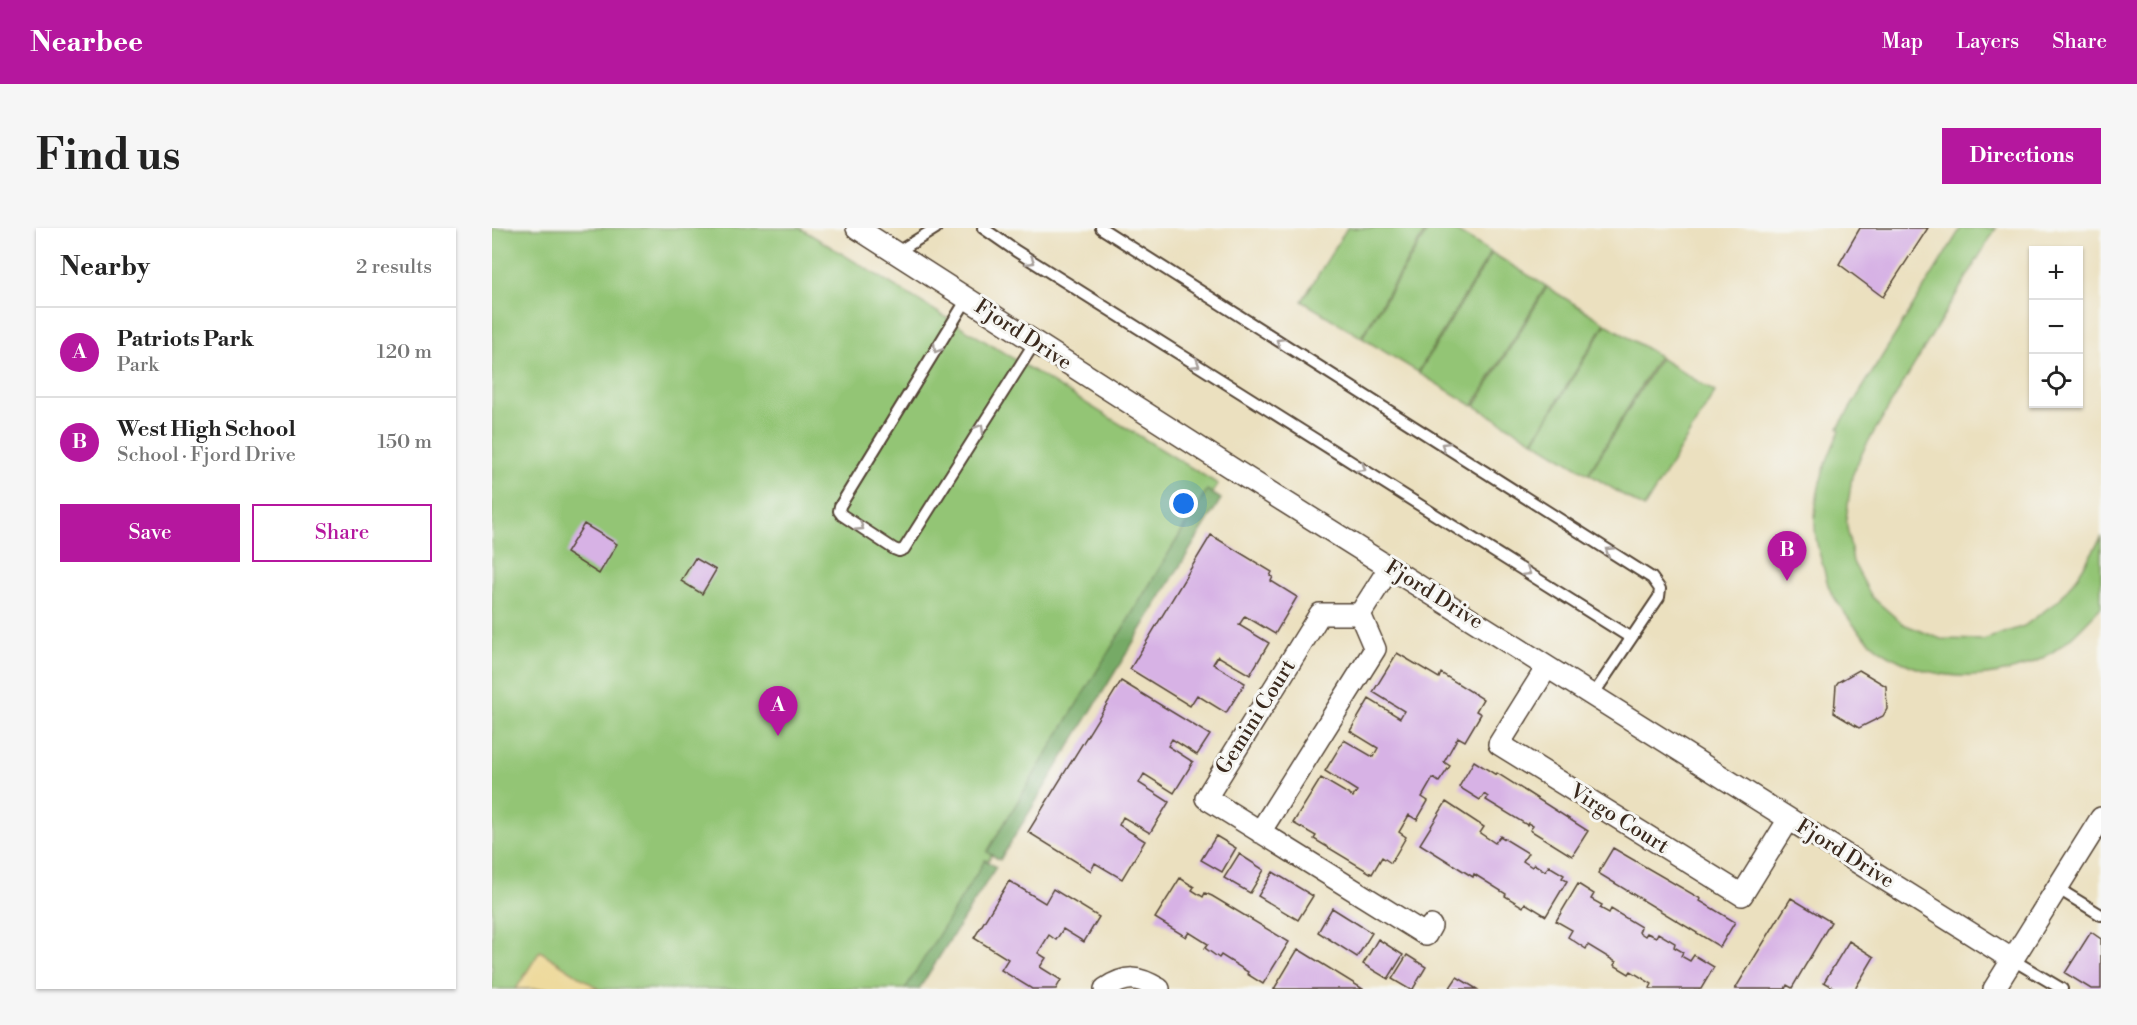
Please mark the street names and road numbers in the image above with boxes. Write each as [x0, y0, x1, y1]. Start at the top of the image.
street label: Fjord Drive [969, 294, 1077, 376]
street label: Fjord Drive [1380, 555, 1488, 635]
street label: Gemini Court [1210, 654, 1302, 779]
street label: Virgo Court [1564, 778, 1674, 860]
street label: Fjord Drive [1791, 814, 1899, 894]

